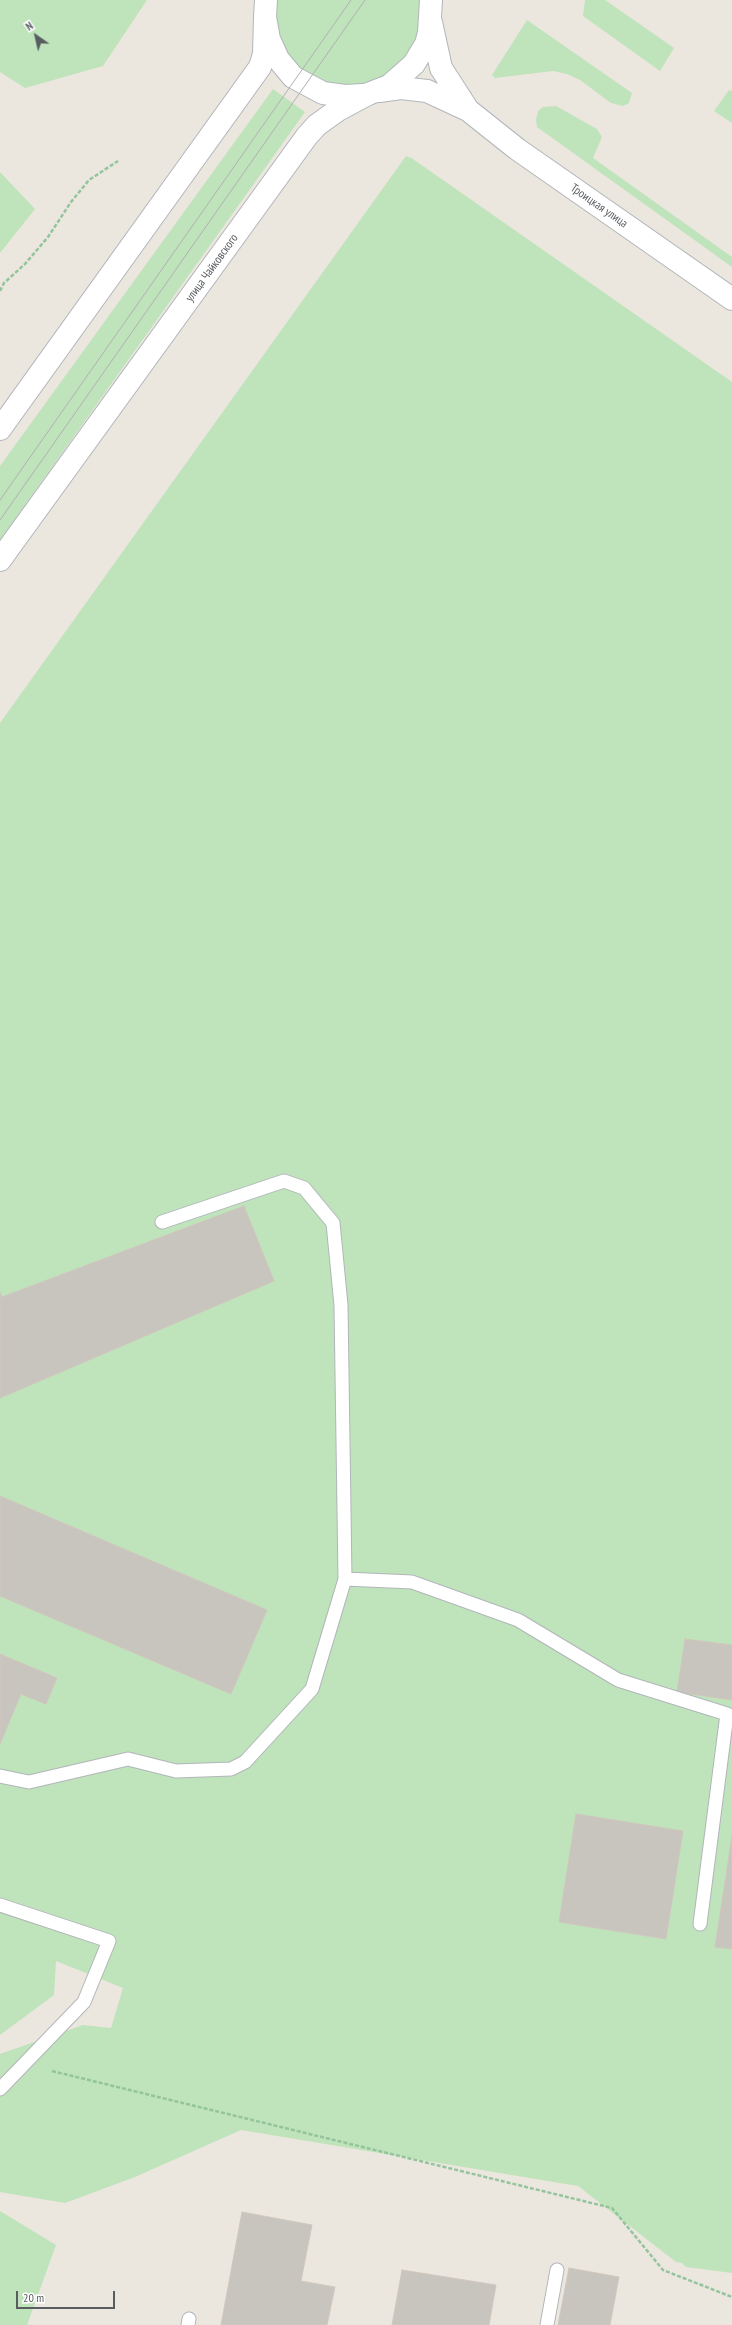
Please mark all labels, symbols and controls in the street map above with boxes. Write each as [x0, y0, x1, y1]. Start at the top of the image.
north arrow [16, 16, 56, 56]
text: N [23, 19, 36, 34]
street label: Троицкая улица [568, 181, 630, 231]
street label: улица Чайковского [183, 231, 241, 305]
scale bar [18, 2283, 117, 2309]
text: 20 m [23, 2290, 44, 2305]

